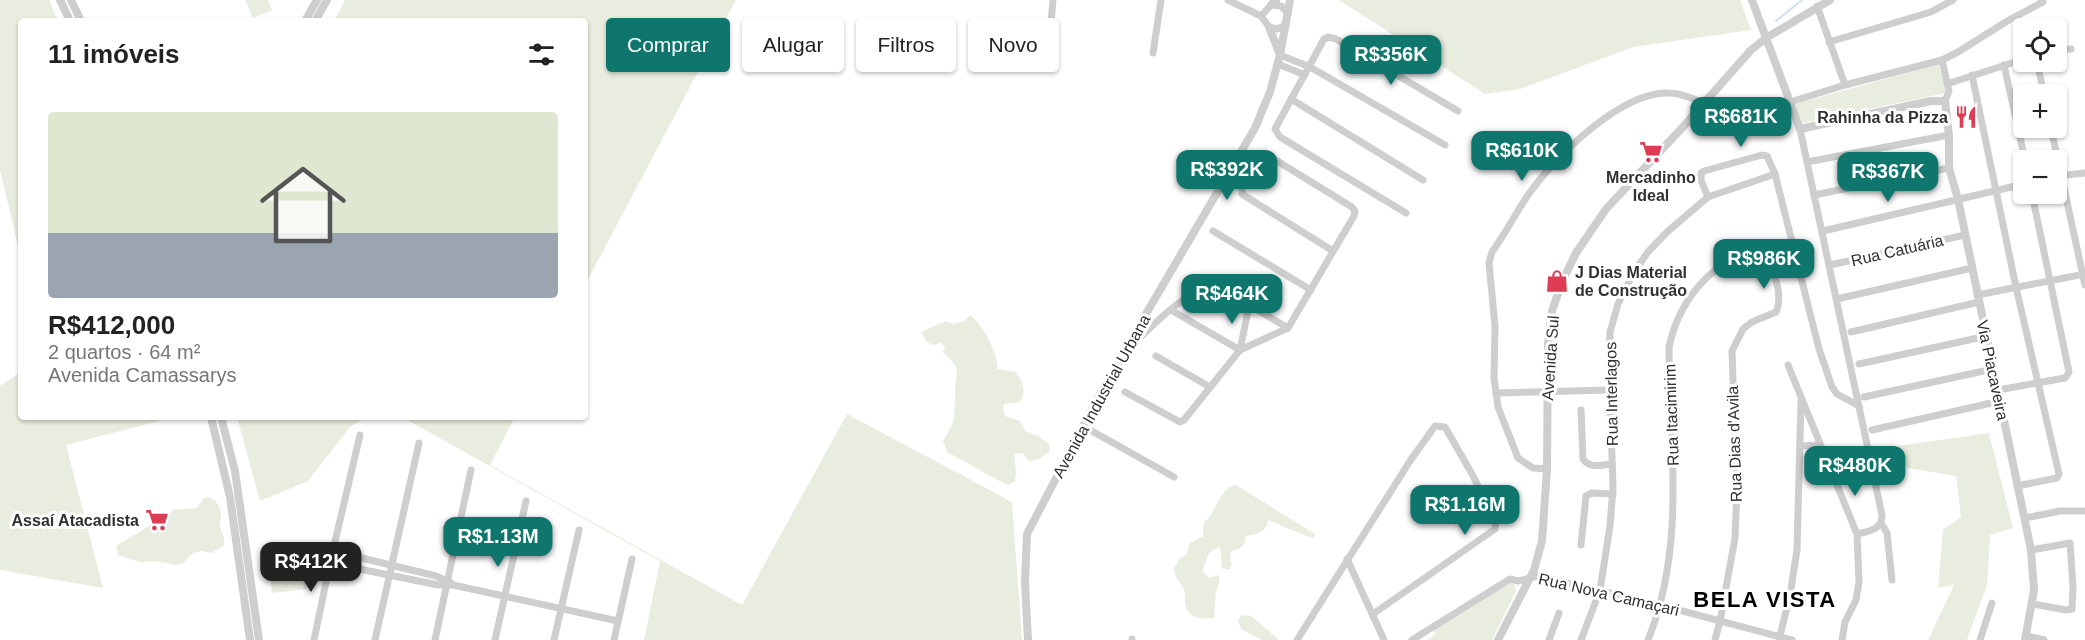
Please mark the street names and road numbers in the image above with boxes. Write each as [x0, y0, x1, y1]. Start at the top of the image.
street label: Rua Catuária [1849, 232, 1945, 269]
street label: Avenida Industrial Urbana [1049, 312, 1153, 481]
street label: Avenida Sul [1539, 315, 1562, 401]
street label: Via Piacaveira [1974, 318, 2011, 422]
street label: Rua Interlagos [1602, 342, 1621, 446]
street label: Rua Itacimirim [1661, 364, 1682, 466]
street label: Rua Dias d'Avila [1724, 385, 1745, 503]
street label: Rua Nova Camaçari [1537, 570, 1681, 619]

